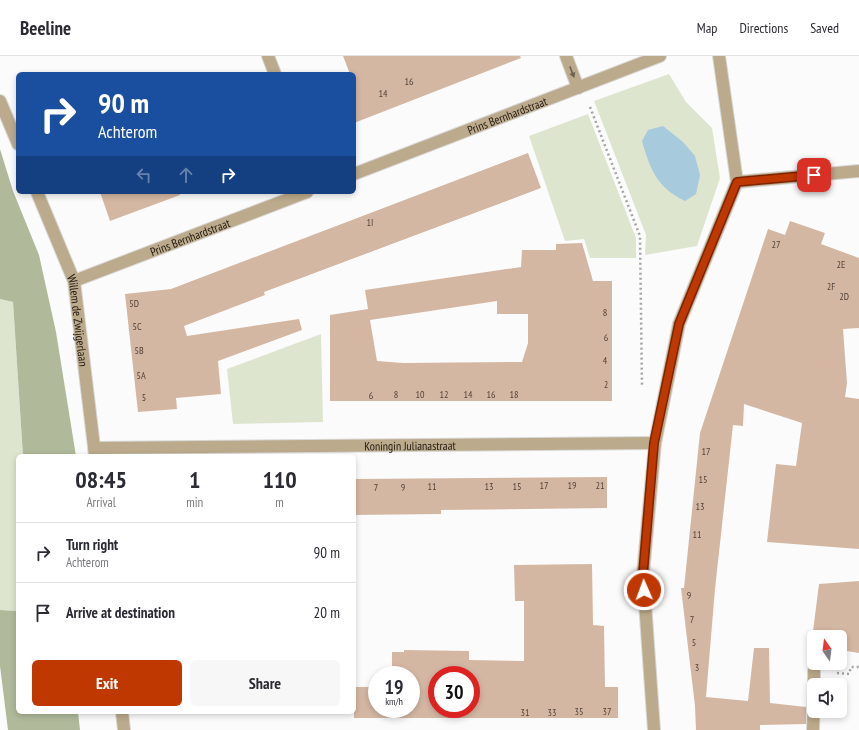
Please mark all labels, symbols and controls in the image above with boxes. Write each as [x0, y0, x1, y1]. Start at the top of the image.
text: Beeline [20, 16, 71, 40]
text: Map [697, 19, 717, 37]
text: Directions [739, 19, 788, 37]
text: Saved [810, 19, 839, 37]
one-way arrow [570, 66, 576, 78]
house number: 16 [405, 75, 414, 88]
text: 90 m [98, 84, 149, 121]
house number: 14 [379, 87, 388, 100]
icon: right [32, 88, 84, 140]
street label: Prins Bernhardstraat [465, 93, 550, 137]
text: Achterom [98, 120, 157, 143]
pin [797, 158, 831, 192]
icon: left [133, 164, 155, 186]
icon: ahead [175, 164, 197, 186]
icon: right [217, 164, 239, 186]
icon: arrive [803, 164, 825, 186]
street label: Prins Bernhardstraat [148, 214, 233, 259]
house number: 1I [367, 216, 373, 229]
house number: 27 [772, 238, 781, 251]
house number: 2E [837, 258, 845, 271]
street label: Willem de Zwijgerlaan [65, 272, 92, 367]
house number: 2F [827, 280, 835, 293]
house number: 2D [839, 290, 849, 303]
house number: 5D [129, 297, 139, 310]
house number: 8 [603, 306, 607, 319]
house number: 5C [132, 320, 142, 333]
house number: 6 [604, 331, 609, 344]
house number: 5B [134, 344, 144, 357]
house number: 4 [603, 354, 608, 367]
house number: 5A [136, 369, 146, 382]
house number: 2 [604, 378, 608, 391]
house number: 8 [394, 388, 398, 401]
house number: 10 [416, 388, 425, 401]
house number: 12 [440, 388, 449, 401]
house number: 14 [464, 388, 473, 401]
house number: 16 [487, 388, 496, 401]
house number: 18 [510, 388, 519, 401]
house number: 6 [369, 389, 374, 402]
house number: 5 [142, 391, 146, 404]
street label: Koningin Julianastraat [364, 437, 456, 453]
house number: 17 [702, 445, 711, 458]
text: 08:45 [75, 464, 127, 495]
text: 1 [189, 464, 200, 495]
text: 110 [262, 464, 297, 495]
house number: 15 [699, 473, 708, 486]
house number: 17 [540, 479, 549, 492]
house number: 19 [568, 479, 577, 492]
house number: 21 [596, 479, 605, 492]
house number: 11 [428, 480, 437, 493]
house number: 13 [485, 480, 494, 493]
house number: 15 [513, 480, 522, 493]
house number: 7 [374, 481, 378, 494]
house number: 9 [401, 481, 405, 494]
text: Arrival [86, 494, 116, 511]
text: min [186, 494, 203, 511]
text: m [275, 494, 284, 511]
house number: 13 [696, 500, 705, 513]
house number: 11 [693, 528, 702, 541]
text: Turn right [66, 535, 118, 554]
icon: right [32, 542, 54, 564]
text: 90 m [314, 543, 340, 562]
text: Achterom [66, 554, 109, 571]
position arrow [623, 569, 665, 611]
house number: 9 [687, 589, 691, 602]
icon: arrive [32, 602, 54, 624]
text: Arrive at destination [66, 603, 175, 622]
text: 20 m [314, 603, 340, 622]
house number: 7 [690, 613, 694, 626]
north arrow [807, 630, 847, 670]
map controls [807, 630, 847, 718]
house number: 5 [692, 636, 696, 649]
button: Exit [32, 660, 182, 706]
button: Share [190, 660, 340, 706]
house number: 3 [695, 661, 699, 674]
speed limit sign: 30 [428, 666, 480, 718]
text: 19 [384, 674, 404, 700]
button: sound [807, 678, 847, 718]
text: km/h [385, 695, 403, 708]
house number: 35 [575, 705, 584, 718]
house number: 37 [603, 705, 612, 718]
house number: 31 [521, 706, 530, 719]
house number: 33 [548, 706, 557, 719]

